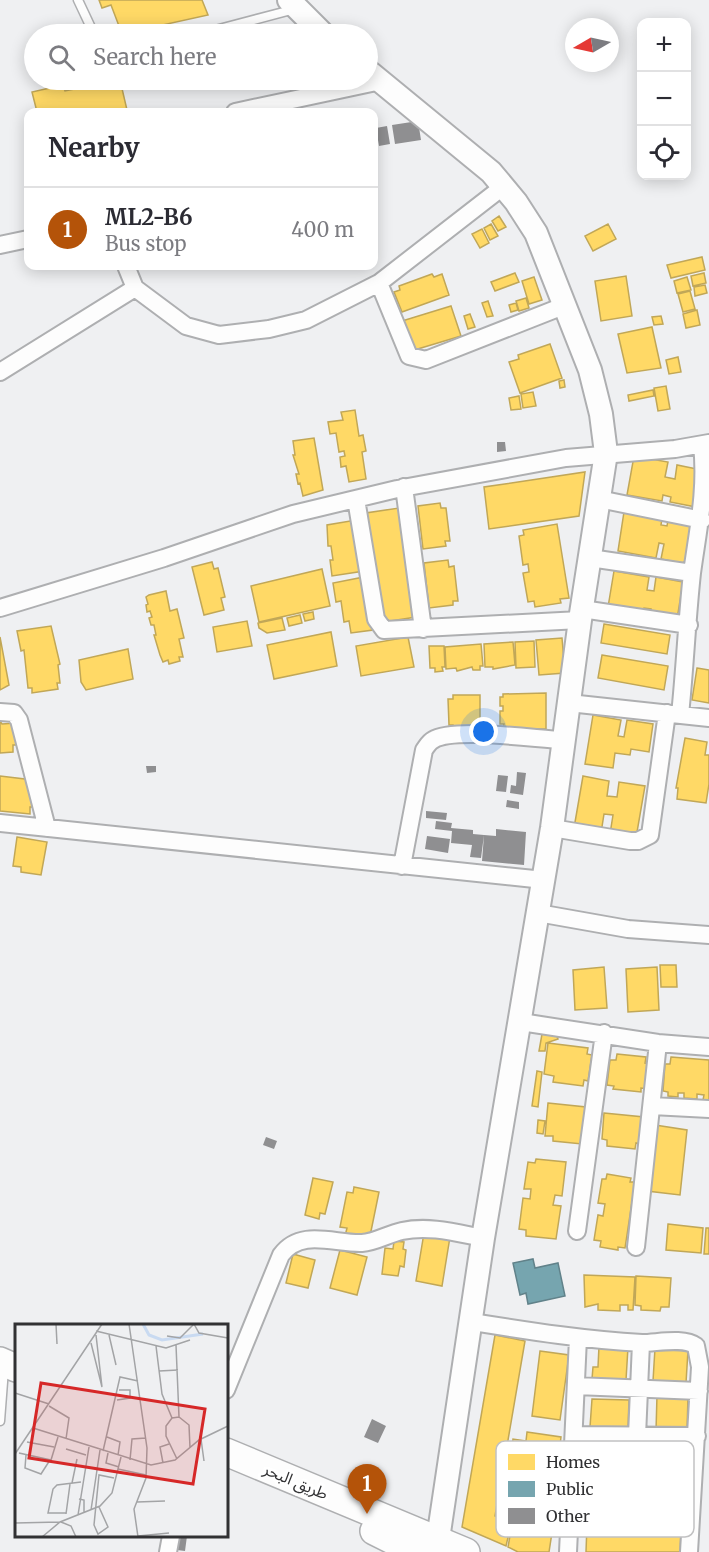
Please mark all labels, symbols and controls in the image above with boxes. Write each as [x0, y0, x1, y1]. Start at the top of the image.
north arrow [565, 18, 619, 72]
map controls [637, 18, 691, 180]
button: + [637, 18, 691, 72]
search box [24, 24, 378, 90]
icon: search [45, 41, 78, 74]
text: Search here [93, 43, 216, 71]
button: − [637, 72, 691, 126]
button: locate [637, 126, 691, 180]
text: Nearby [48, 131, 140, 164]
text: ML2-B6 [105, 203, 192, 231]
text: 1 [63, 217, 72, 242]
text: 400 m [291, 217, 354, 242]
text: Bus stop [105, 231, 187, 256]
your location [469, 717, 498, 746]
inset map [15, 1324, 228, 1537]
legend [496, 1441, 694, 1537]
text: Homes [546, 1452, 600, 1472]
street label: طريق البحر [259, 1458, 331, 1505]
pin: 1 [348, 1464, 386, 1514]
text: Public [546, 1479, 594, 1499]
text: Other [546, 1506, 590, 1526]

